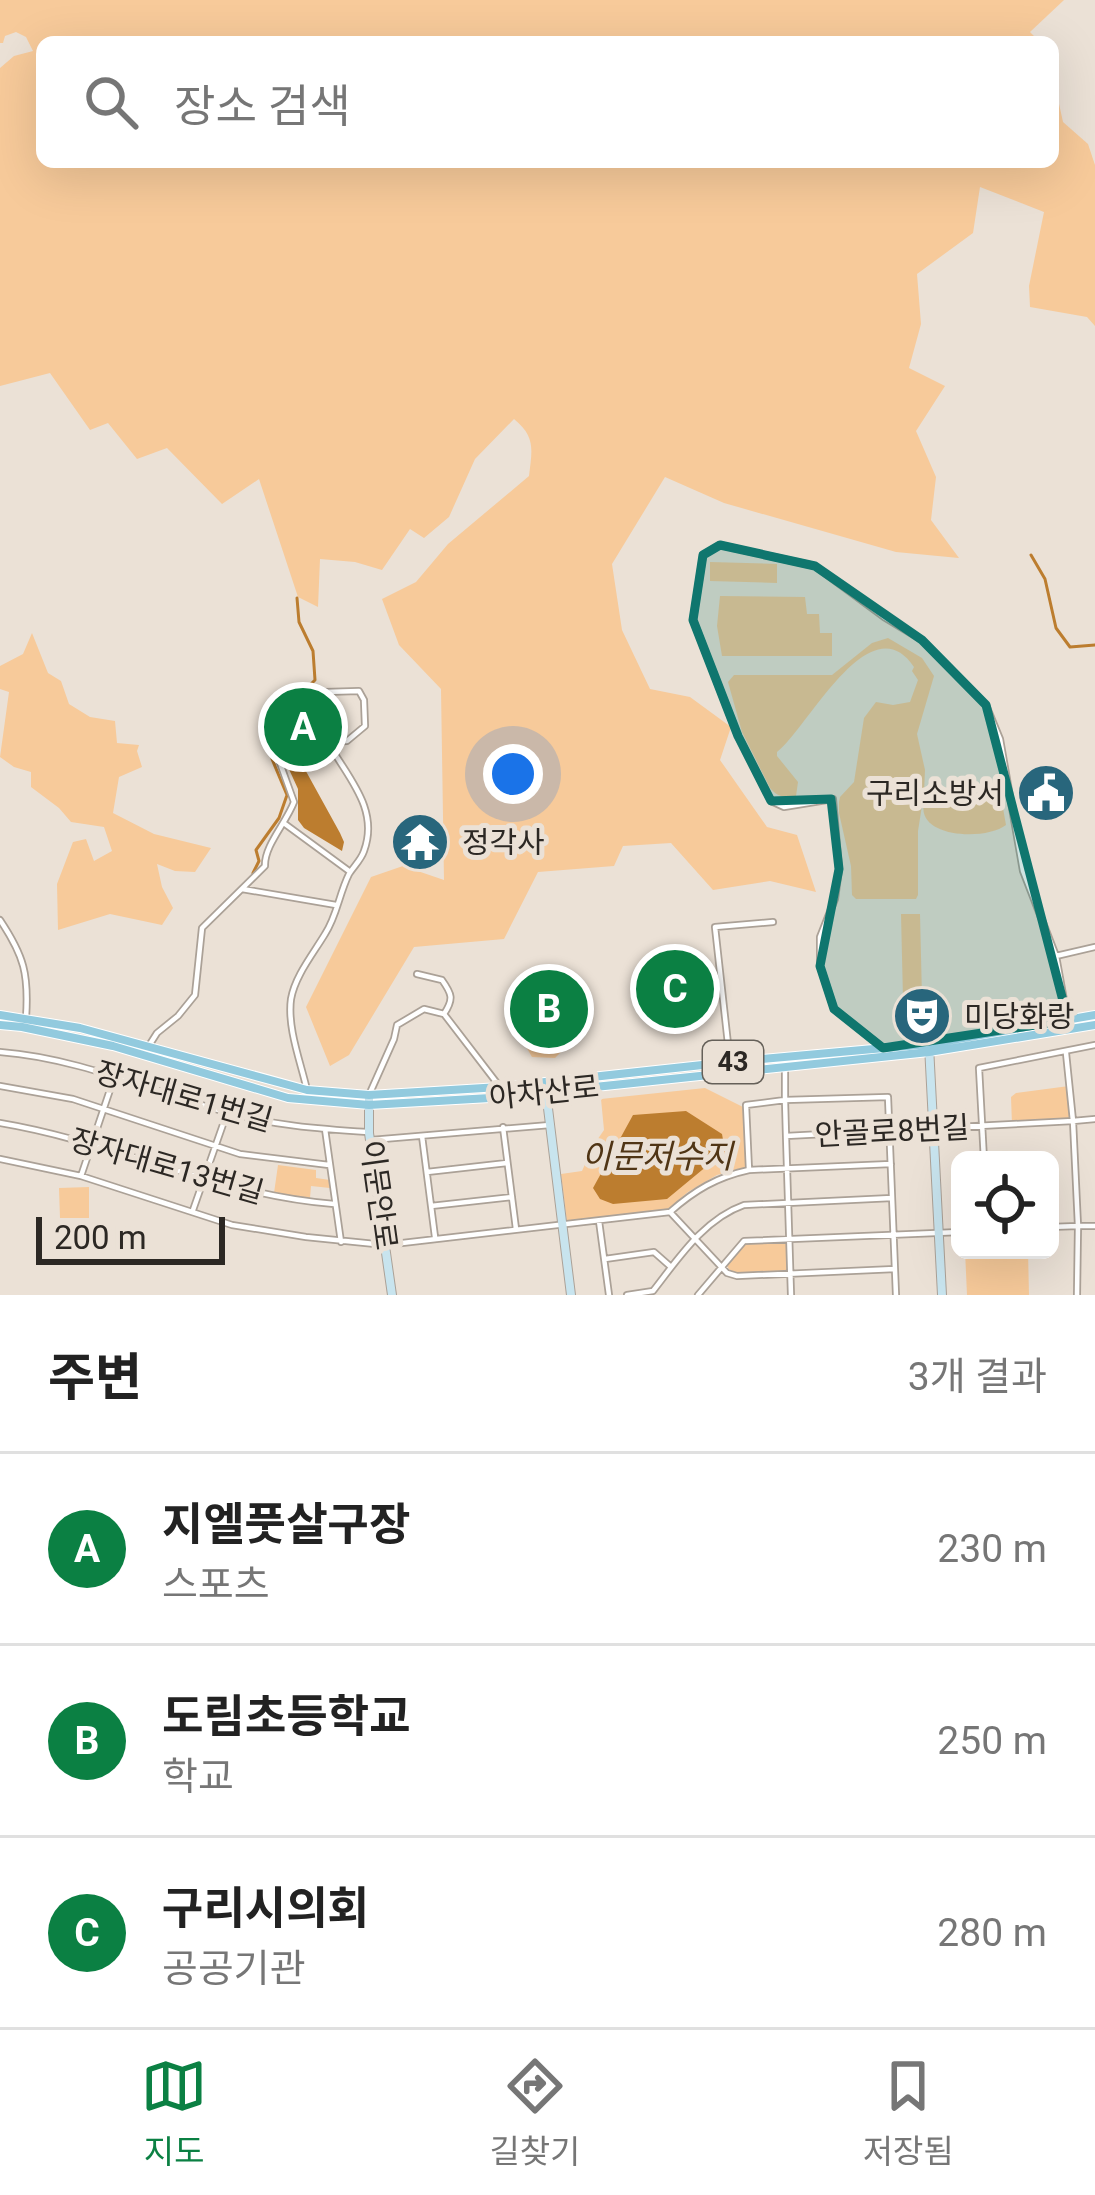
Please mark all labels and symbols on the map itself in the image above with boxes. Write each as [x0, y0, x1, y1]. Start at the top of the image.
pin: A [264, 682, 342, 772]
your location [483, 744, 543, 804]
public building icon: 구리소방서 [1015, 762, 1077, 824]
place label: 구리소방서 [866, 776, 1004, 811]
temple icon: 정각사 [389, 811, 451, 873]
place label: 정각사 [462, 825, 545, 860]
pin: C [636, 944, 714, 1034]
pin: B [510, 964, 588, 1054]
theatre icon: 미당화랑 [891, 985, 953, 1047]
place label: 미당화랑 [964, 999, 1074, 1034]
road number: 43 [703, 1041, 763, 1083]
street label: 장자대로1번길 [91, 1054, 277, 1138]
street label: 아차산로 [487, 1069, 601, 1115]
street label: 안골로8번길 [814, 1109, 970, 1153]
street label: 장자대로13번길 [66, 1122, 268, 1210]
water label: 이문저수지 [581, 1137, 736, 1176]
street label: 이문안로 [354, 1138, 404, 1252]
scale bar [36, 1211, 225, 1264]

